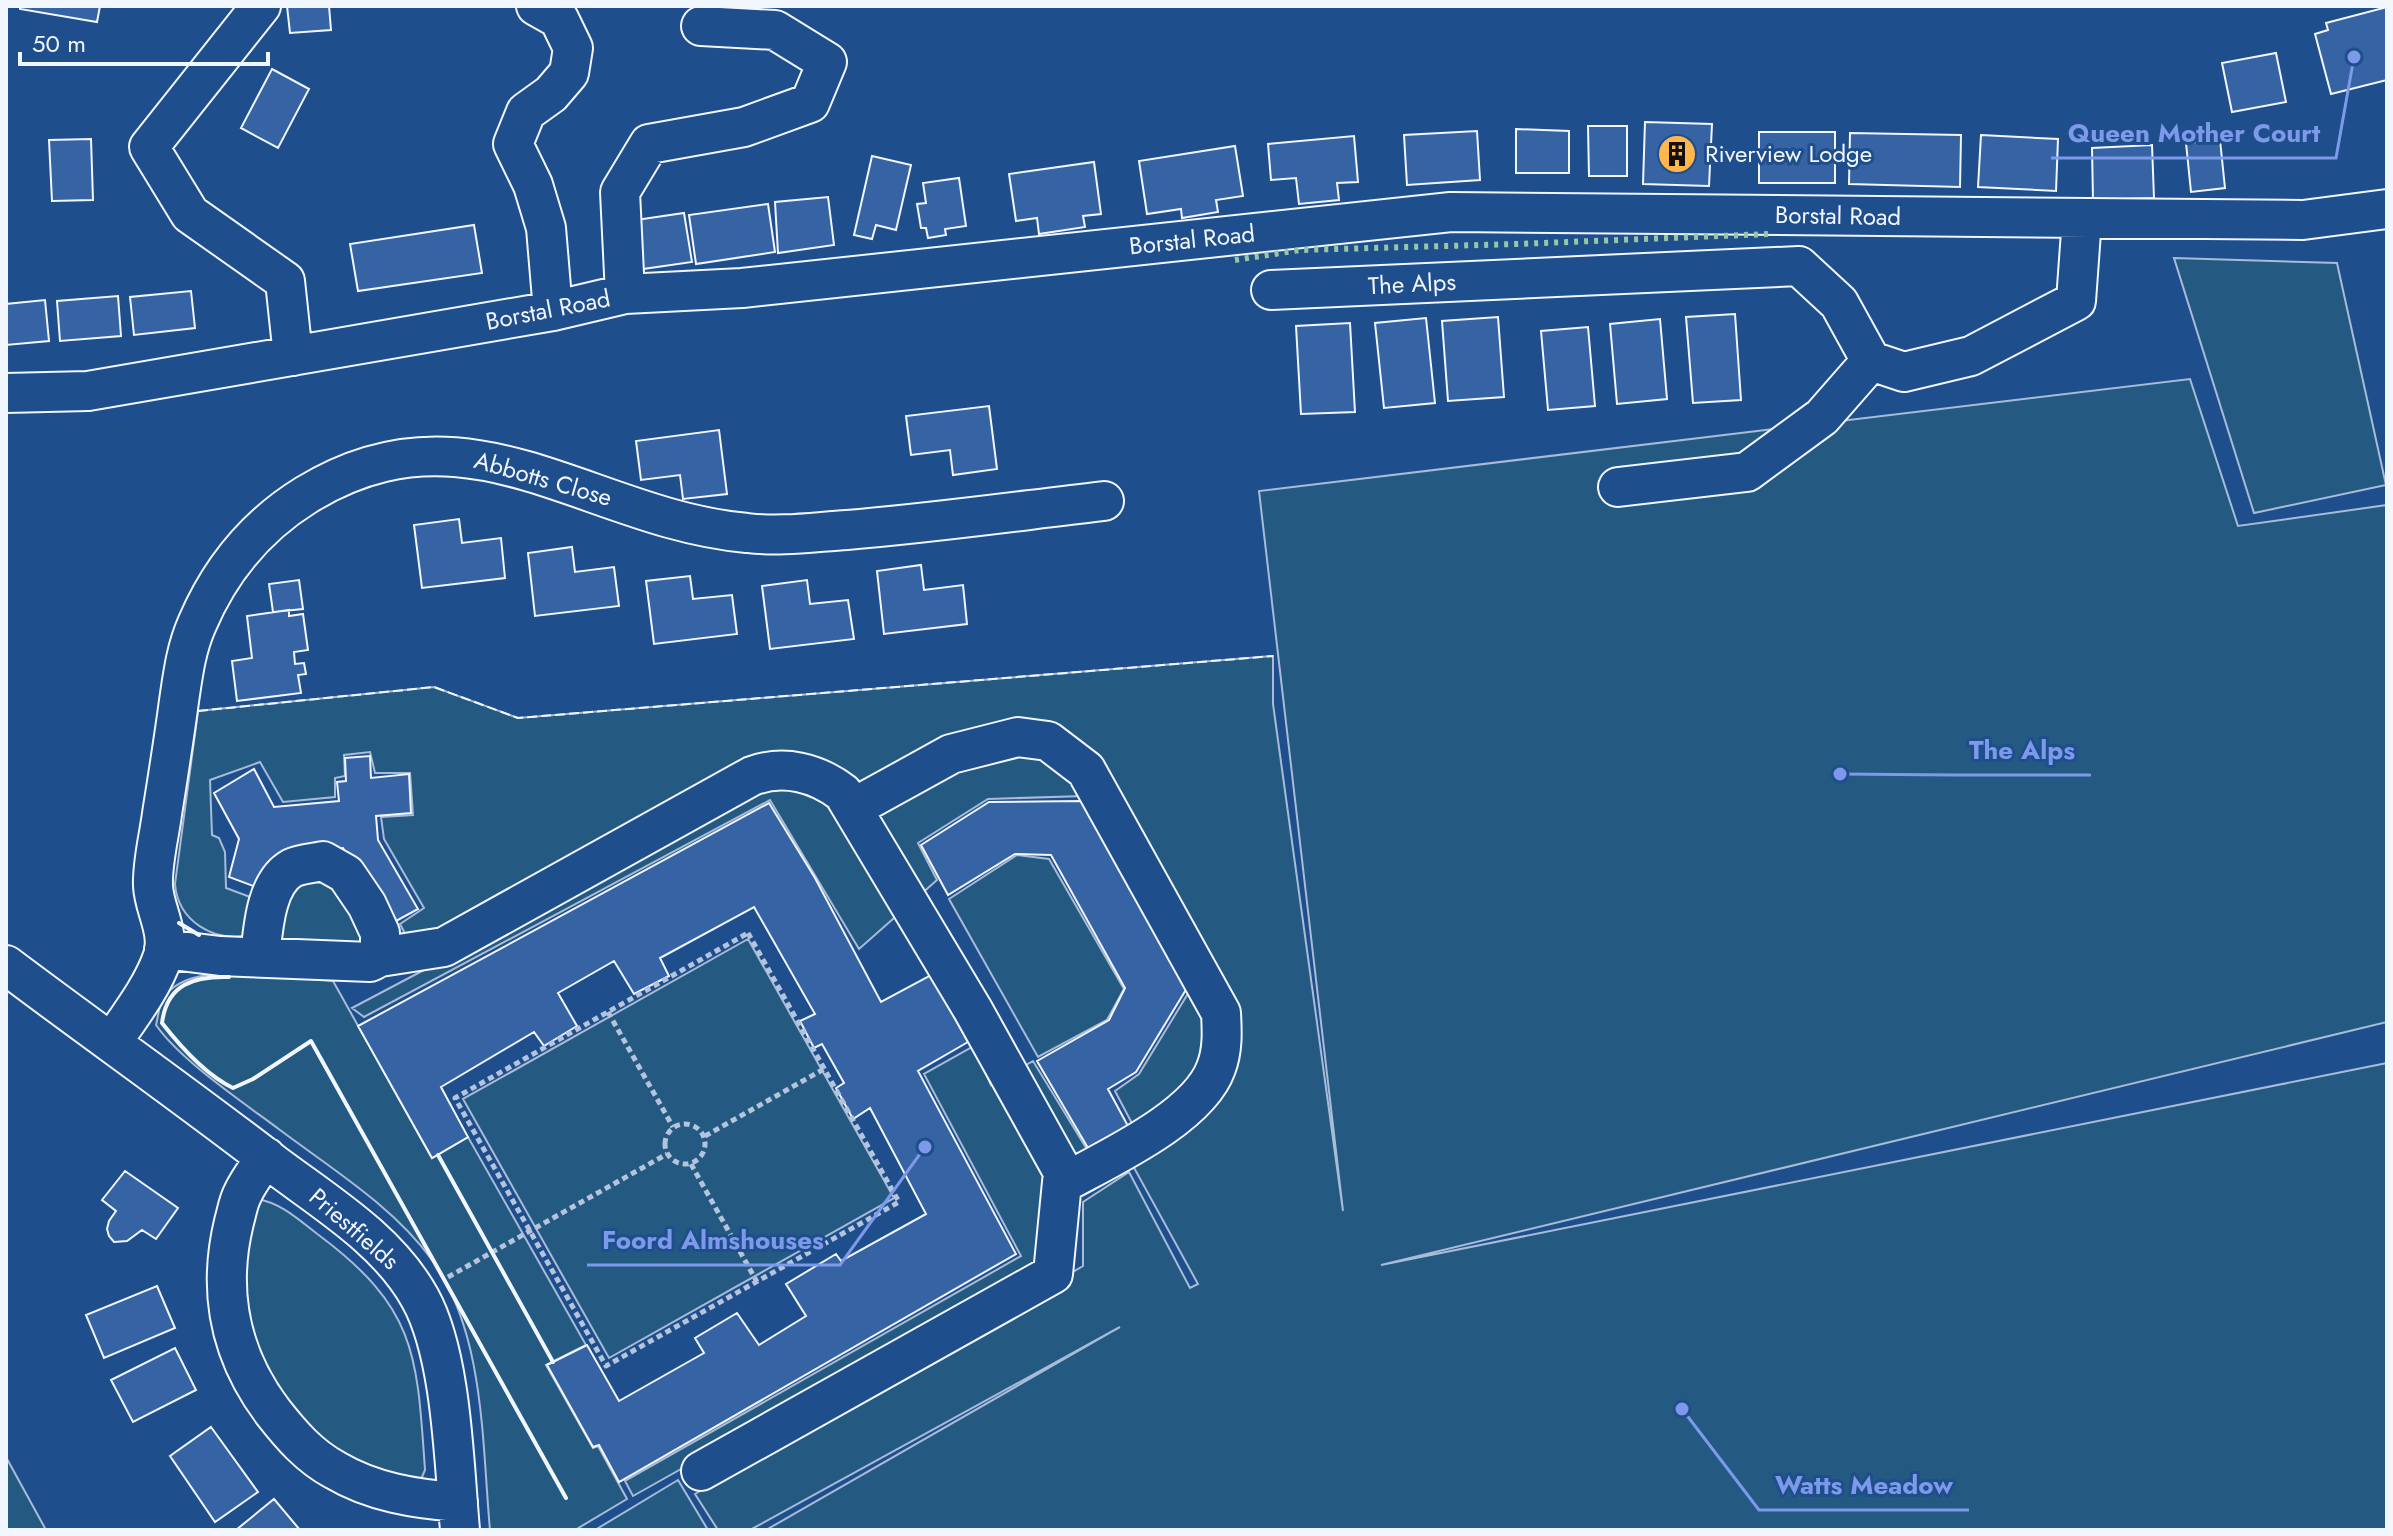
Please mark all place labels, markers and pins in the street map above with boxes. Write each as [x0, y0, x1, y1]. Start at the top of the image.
callout: Queen Mother Court [2051, 108, 2336, 158]
building icon: Riverview Lodge [1656, 133, 1698, 175]
place label: Riverview Lodge [1705, 136, 1872, 171]
callout: The Alps [1953, 725, 2091, 775]
callout: Foord Almshouses [587, 1215, 840, 1265]
callout: Watts Meadow [1759, 1460, 1969, 1510]

